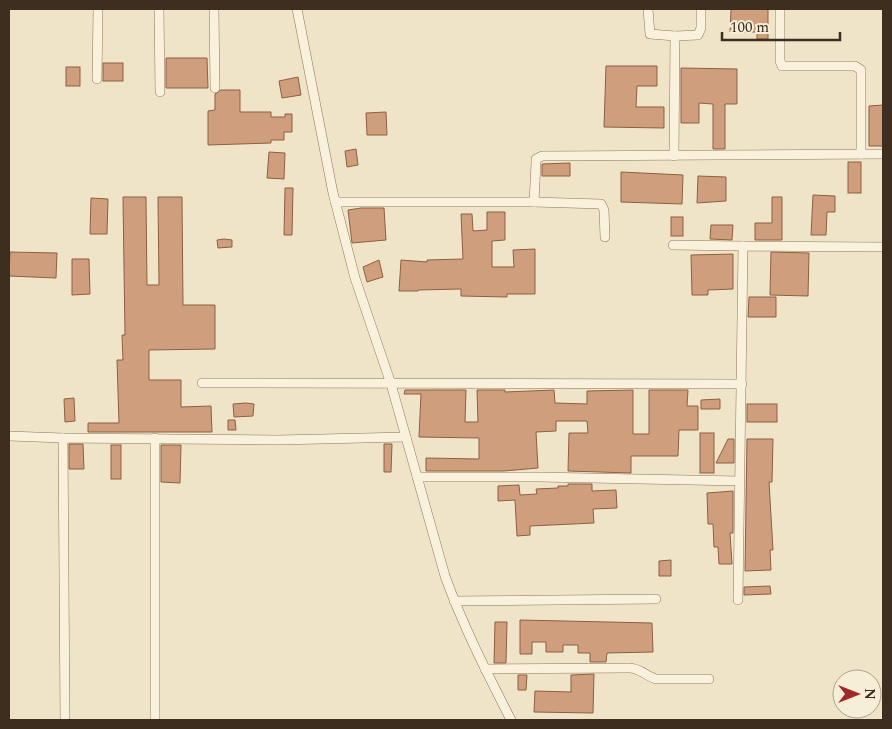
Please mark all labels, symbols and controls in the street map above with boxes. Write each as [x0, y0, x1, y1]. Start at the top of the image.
scale bar [722, 10, 840, 42]
text: 100 m [730, 16, 769, 39]
north arrow [832, 669, 882, 719]
text: N [859, 688, 880, 700]

